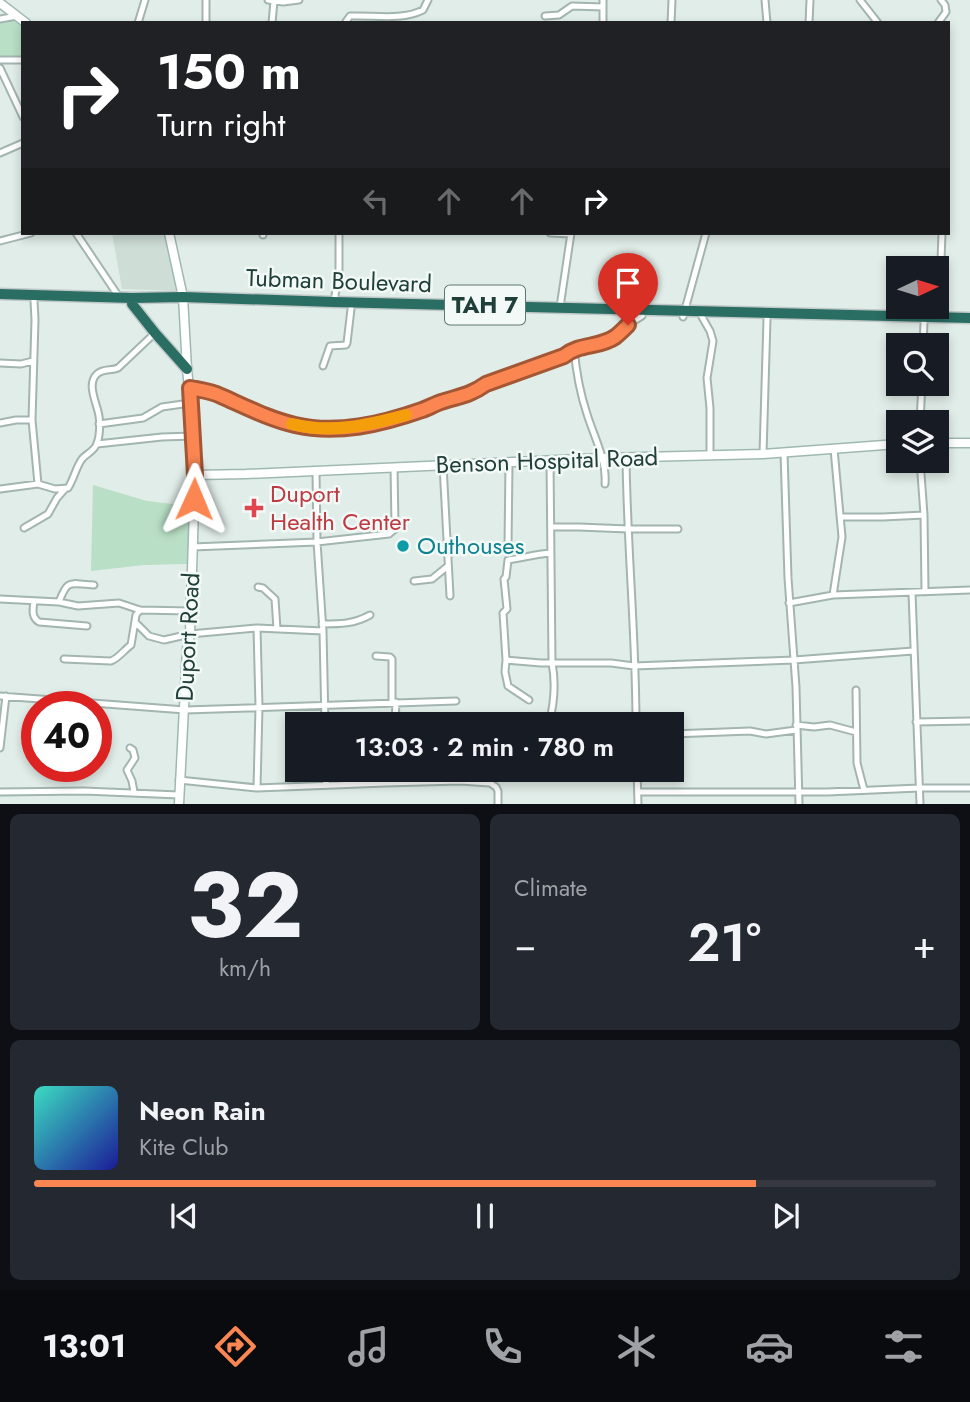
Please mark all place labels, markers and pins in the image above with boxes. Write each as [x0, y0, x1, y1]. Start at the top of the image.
pin [598, 253, 658, 325]
place label: Duport Health Center [270, 476, 411, 539]
marker: Duport Health Center [244, 498, 264, 518]
place label: Outhouses [417, 528, 524, 563]
marker: Outhouses [395, 538, 411, 554]

